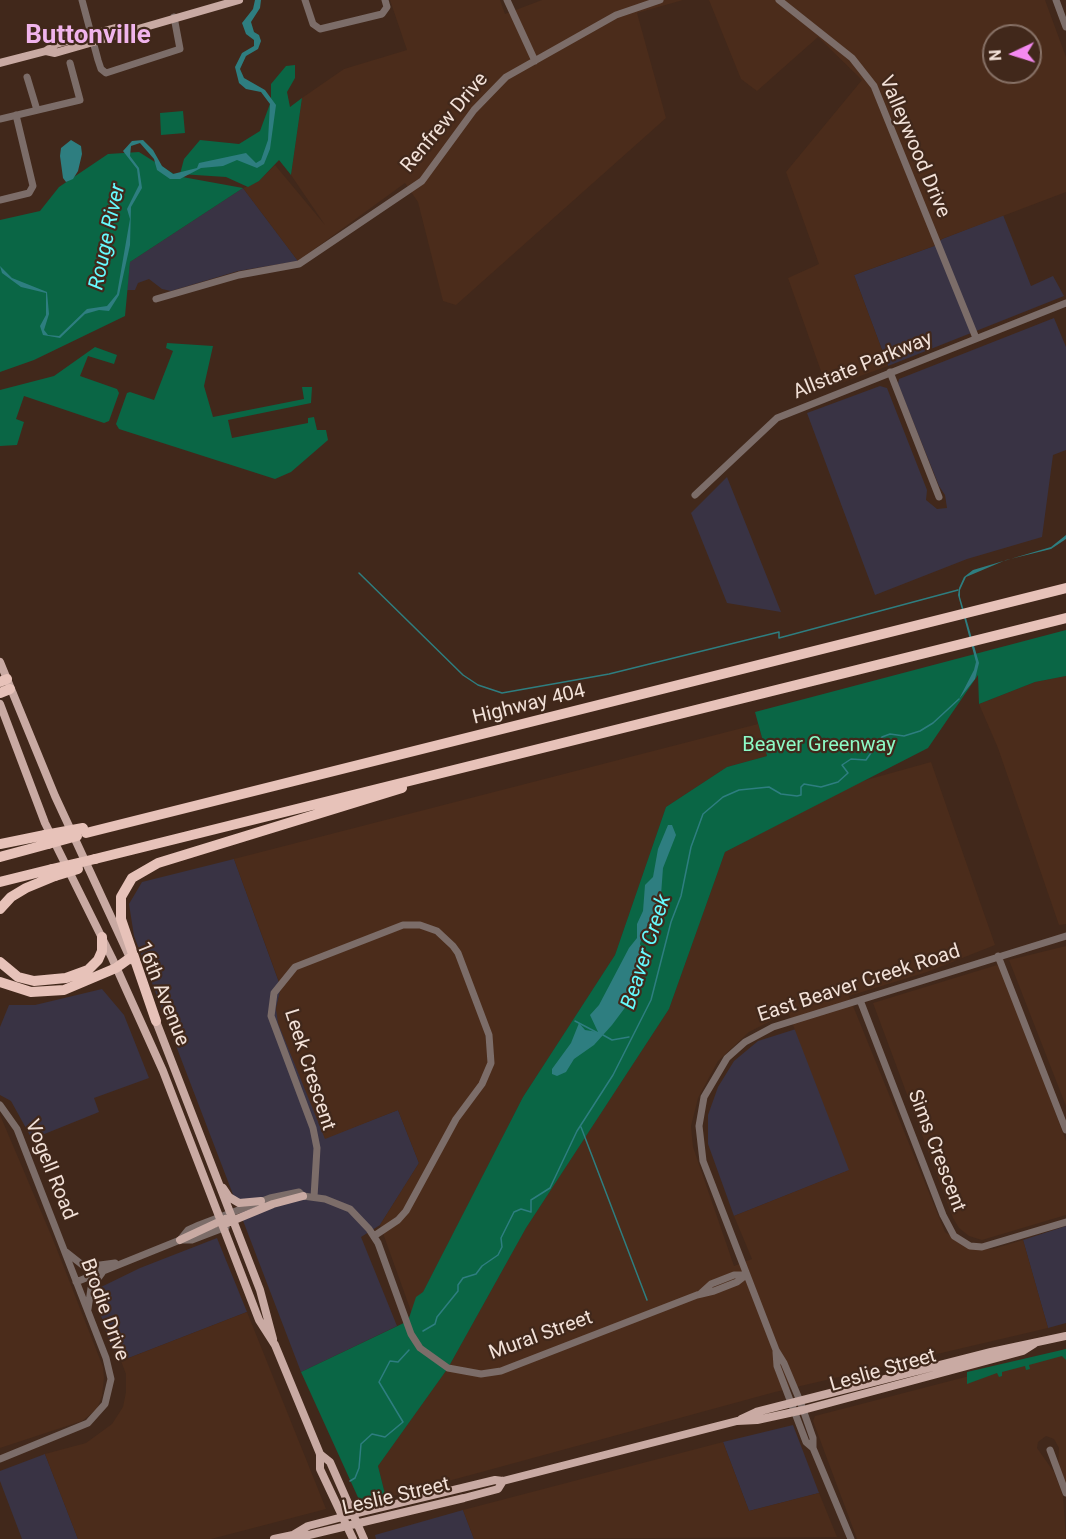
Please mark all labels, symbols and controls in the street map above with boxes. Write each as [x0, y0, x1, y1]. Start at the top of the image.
district label: Buttonville [25, 20, 151, 52]
north arrow [982, 24, 1042, 84]
text: N [986, 49, 1005, 61]
street label: Renfrew Drive [396, 68, 494, 178]
street label: Valleywood Drive [873, 72, 955, 222]
water label: Rouge River [84, 182, 132, 292]
street label: Allstate Parkway [790, 327, 936, 405]
street label: Highway 404 [470, 679, 588, 731]
park label: Beaver Greenway [742, 734, 896, 758]
water label: Beaver Creek [617, 892, 677, 1012]
street label: 16th Avenue [130, 938, 194, 1050]
street label: East Beaver Creek Road [755, 940, 963, 1028]
street label: Leek Crescent [278, 1006, 340, 1134]
street label: Sims Crescent [902, 1087, 970, 1215]
street label: Vogell Road [19, 1116, 81, 1224]
street label: Brodie Drive [74, 1256, 134, 1364]
street label: Mural Street [486, 1306, 596, 1366]
street label: Leslie Street [827, 1344, 939, 1398]
street label: Leslie Street [340, 1473, 452, 1521]

